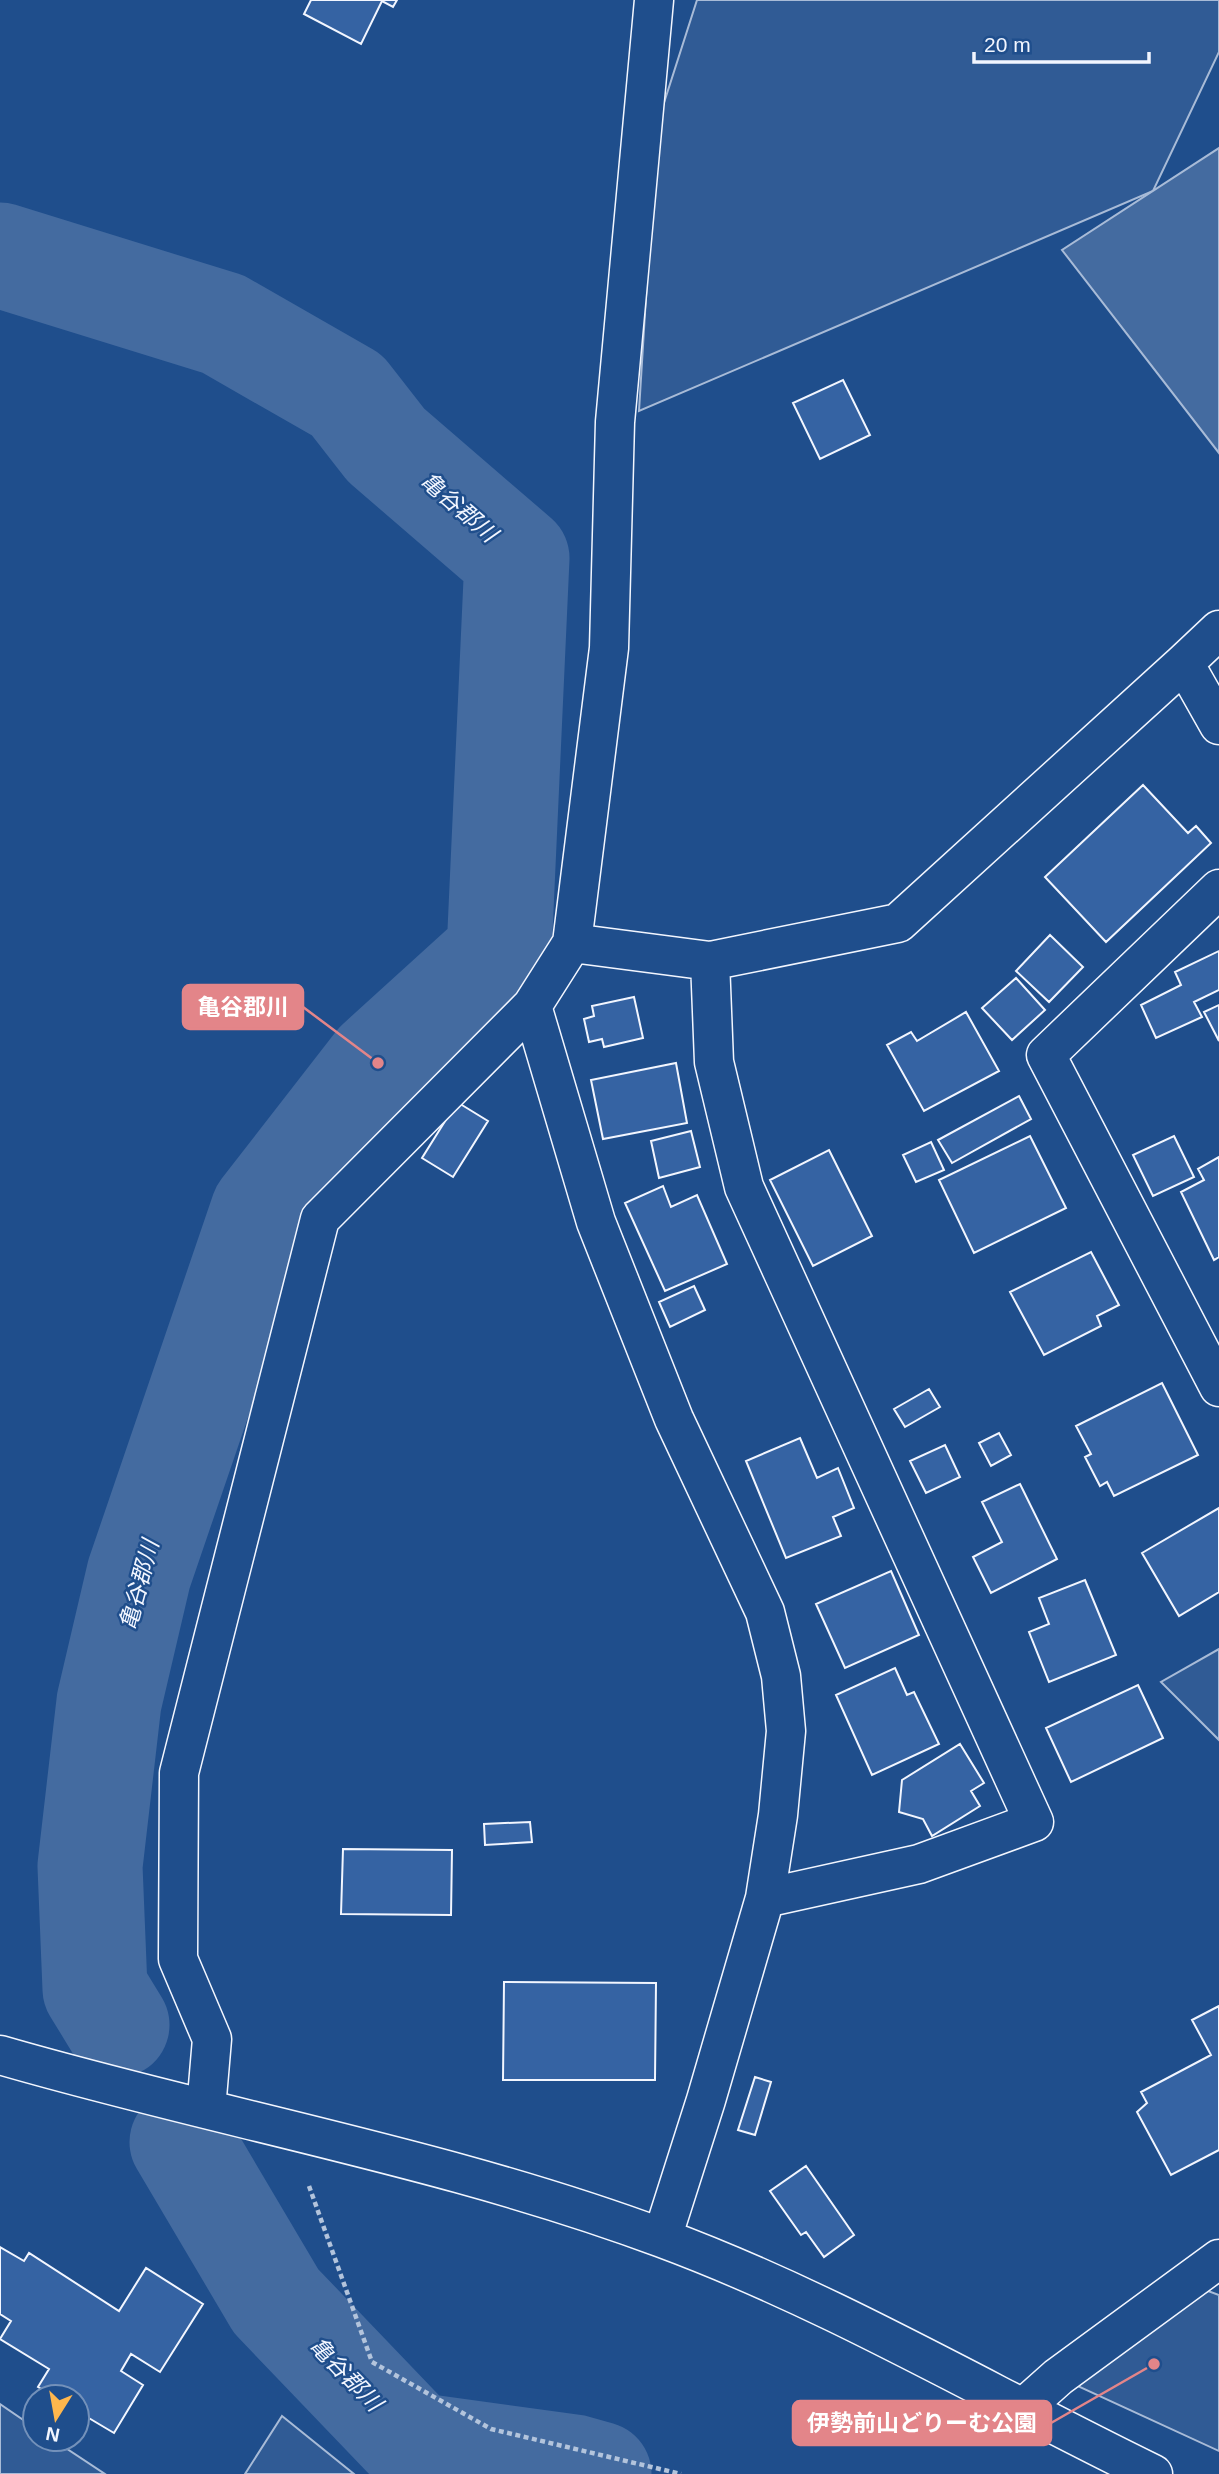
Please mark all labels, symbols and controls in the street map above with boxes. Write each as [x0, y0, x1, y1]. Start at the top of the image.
scale bar [974, 21, 1149, 65]
text: 20 m [984, 33, 1031, 56]
water label: 亀谷郡川 [416, 467, 505, 549]
callout: 亀谷郡川 [183, 985, 303, 1029]
text: 亀谷郡川 [197, 994, 289, 1020]
water label: 亀谷郡川 [115, 1534, 164, 1633]
water label: 亀谷郡川 [305, 2332, 389, 2418]
north arrow [21, 2383, 91, 2453]
callout: 伊勢前山どりーむ公園 [793, 2401, 1051, 2445]
text: 伊勢前山どりーむ公園 [807, 2410, 1037, 2436]
text: N [44, 2423, 62, 2446]

